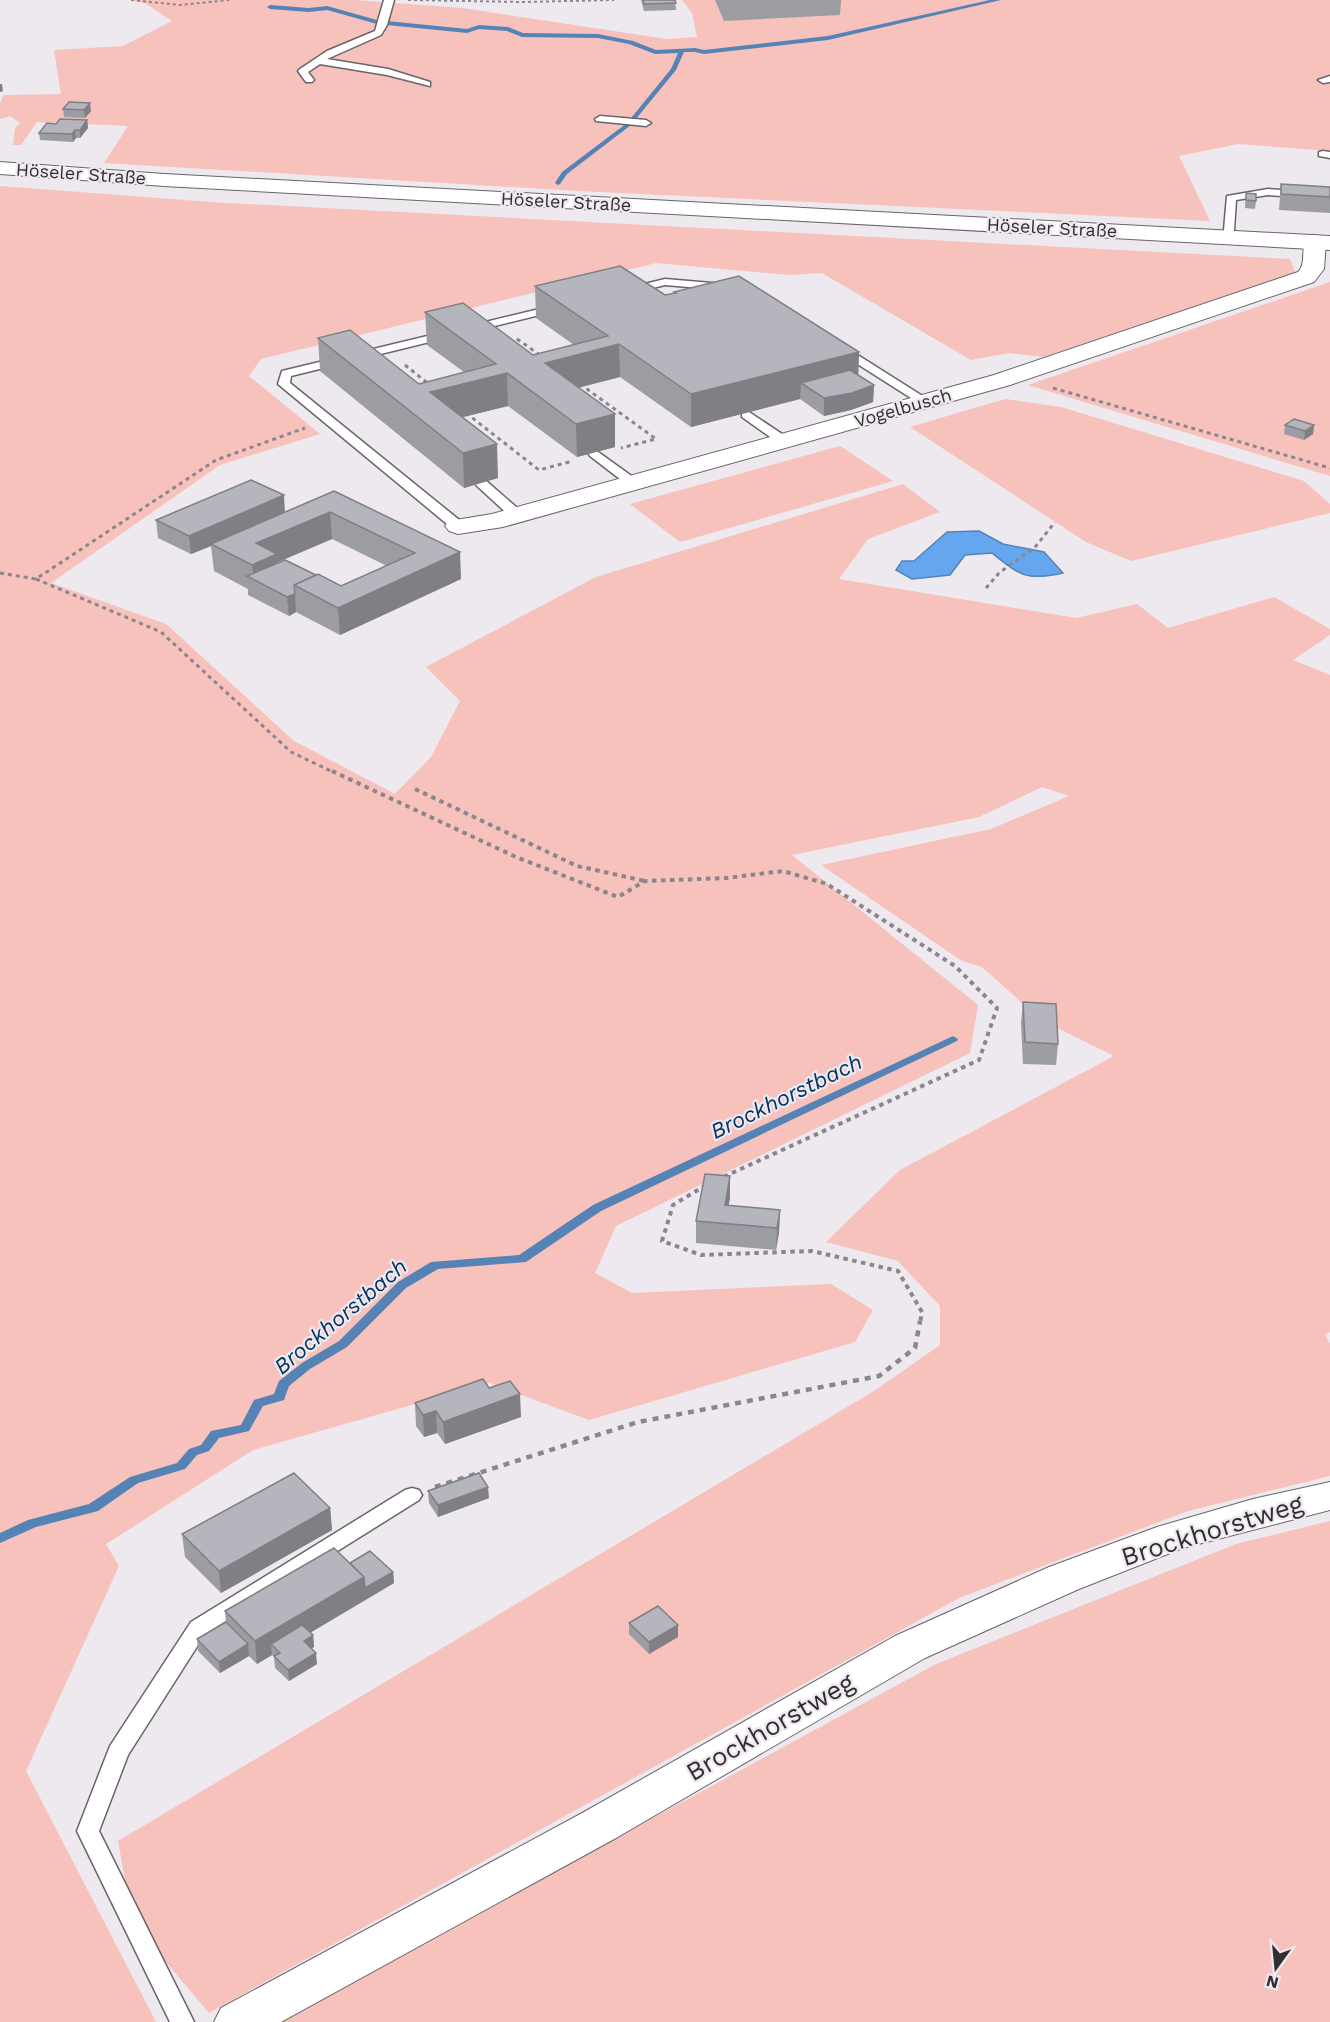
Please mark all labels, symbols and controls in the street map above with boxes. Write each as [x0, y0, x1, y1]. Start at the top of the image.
street label: Höseler Straße [15, 158, 147, 189]
street label: Höseler Straße [500, 188, 632, 215]
street label: Höseler Straße [986, 214, 1118, 241]
street label: Vogelbusch [852, 384, 954, 431]
water label: Brockhorstbach [706, 1049, 866, 1144]
water label: Brockhorstbach [269, 1254, 412, 1379]
street label: Brockhorstweg [1117, 1488, 1307, 1572]
street label: Brockhorstweg [681, 1667, 859, 1787]
north arrow [1246, 1938, 1306, 1998]
text: N [1264, 1971, 1280, 1993]

